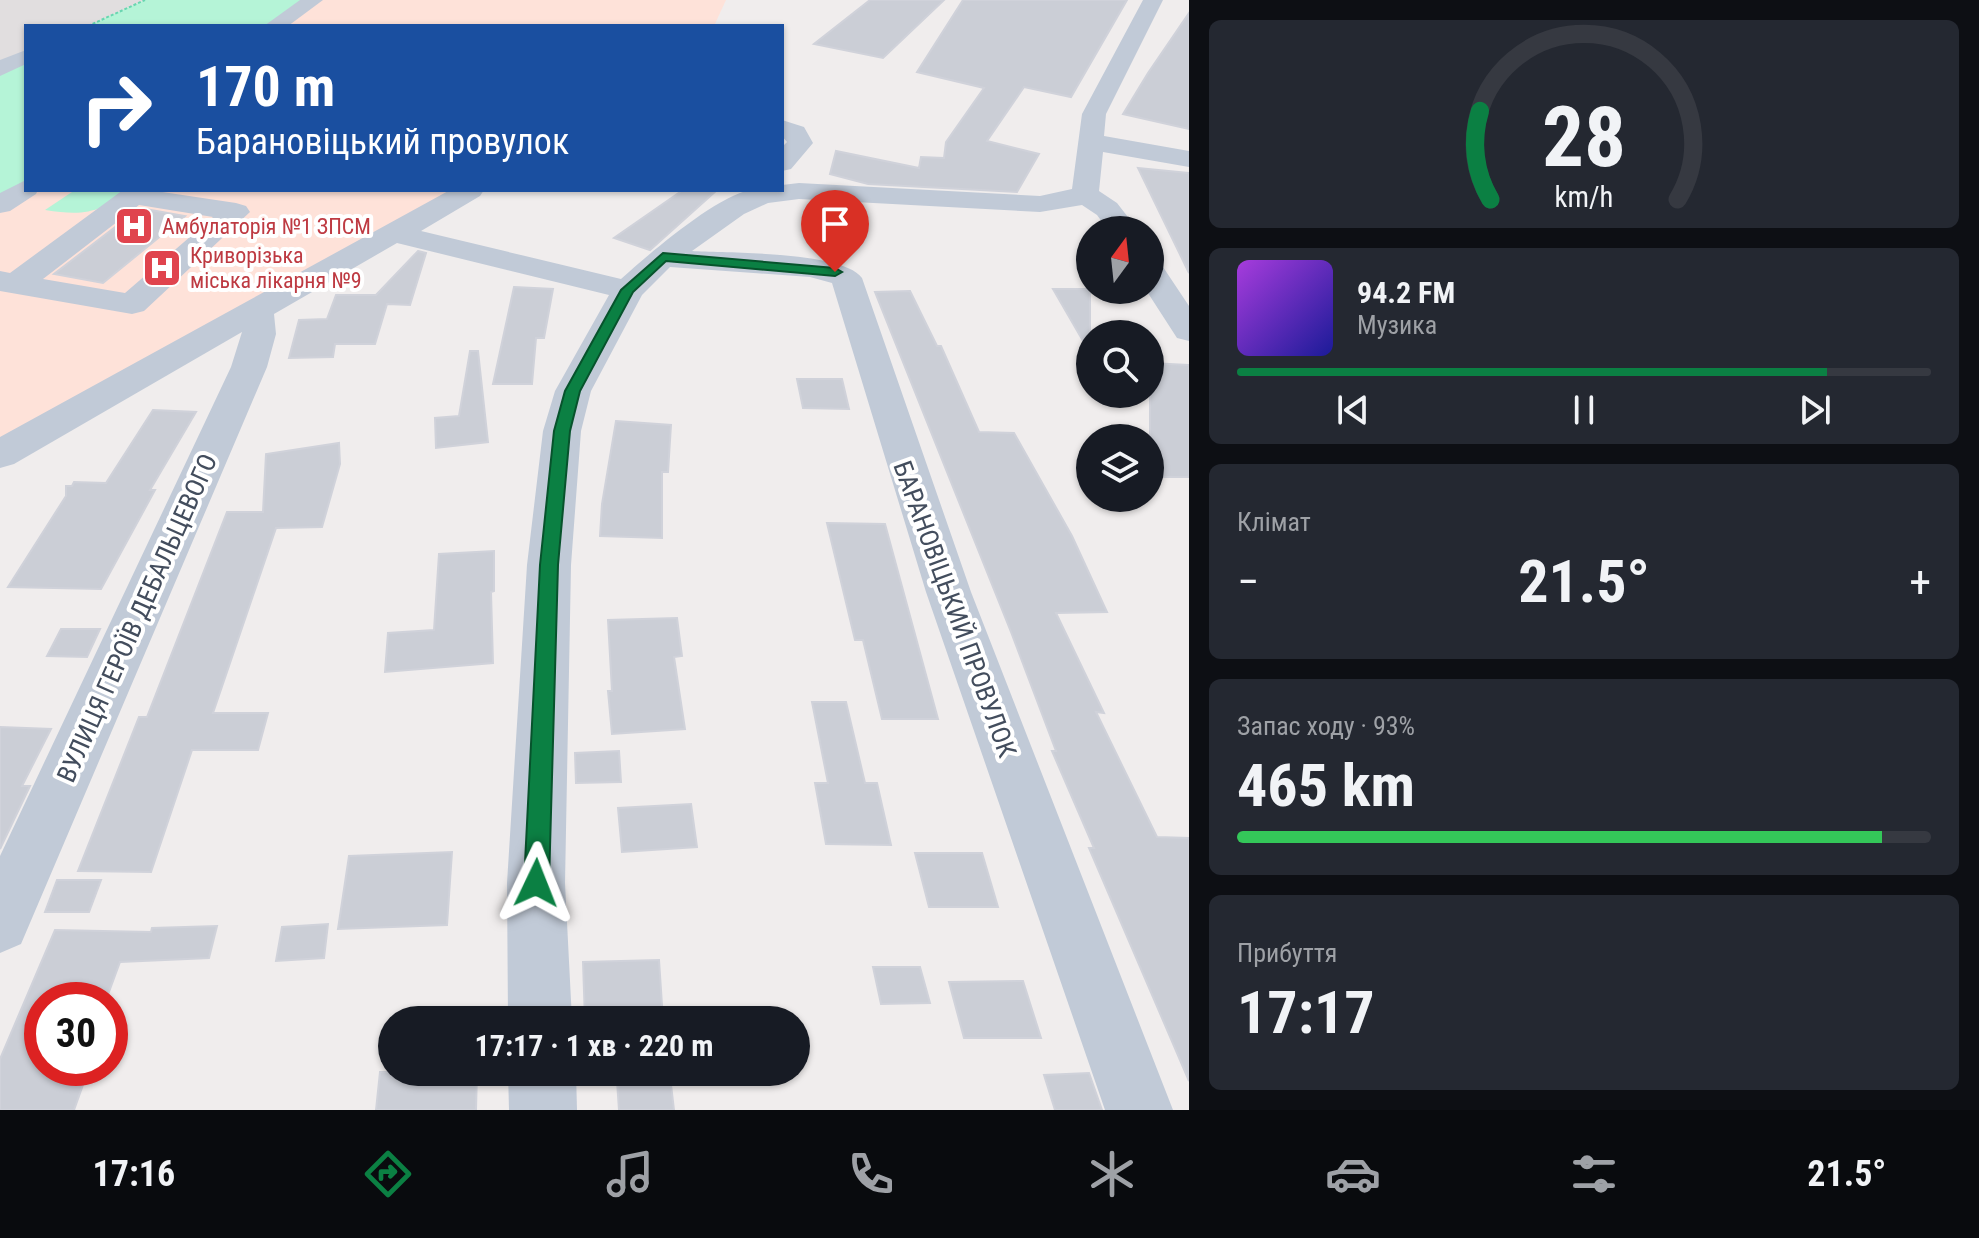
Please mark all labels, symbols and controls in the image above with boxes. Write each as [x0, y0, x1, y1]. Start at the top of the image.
text: 170 m [196, 54, 335, 120]
icon: right [64, 56, 168, 160]
text: 28 [1542, 89, 1626, 186]
text: Барановіцький провулок [196, 121, 569, 163]
text: km/h [1555, 180, 1613, 214]
pin [801, 190, 869, 272]
icon: arrive [813, 202, 857, 246]
hospital icon: Амбулаторія №1 ЗПСМ [113, 205, 155, 247]
place label: Амбулаторія №1 ЗПСМ [162, 214, 371, 239]
north arrow [1076, 216, 1164, 304]
map controls [1076, 216, 1164, 512]
place label: Криворізька міська лікарня №9 [190, 243, 362, 293]
hospital icon: Криворізька міська лікарня №9 [141, 247, 183, 289]
text: 94.2 FM [1357, 275, 1455, 310]
text: Музика [1357, 310, 1437, 340]
button: search [1076, 320, 1164, 408]
icon: previous [1331, 388, 1375, 432]
icon: pause [1562, 388, 1606, 432]
icon: next [1793, 388, 1837, 432]
button: layers [1076, 424, 1164, 512]
street label: ВУЛИЦЯ ГЕРОЇВ ДЕБАЛЬЦЕВОГО [51, 449, 223, 787]
street label: БАРАНОВІЦЬКИЙ ПРОВУЛОК [887, 457, 1023, 762]
text: Клімат [1237, 507, 1311, 537]
text: 21.5° [1518, 546, 1650, 617]
text: − [1237, 556, 1259, 608]
text: + [1909, 556, 1931, 608]
text: Запас ходу · 93% [1237, 711, 1415, 741]
text: 465 km [1237, 750, 1415, 821]
position arrow [494, 841, 578, 925]
text: Прибуття [1237, 938, 1337, 968]
text: 17:17 [1237, 977, 1375, 1048]
speed limit sign: 30 [24, 982, 128, 1086]
text: 17:17 · 1 хв · 220 m [475, 1028, 713, 1063]
icon: directions [360, 1146, 416, 1202]
icon: music [602, 1146, 658, 1202]
icon: phone [843, 1146, 899, 1202]
icon: climate [1084, 1146, 1140, 1202]
icon: car [1325, 1146, 1381, 1202]
icon: filters [1566, 1146, 1622, 1202]
text: 17:16 [93, 1153, 175, 1195]
text: 21.5° [1807, 1153, 1886, 1195]

